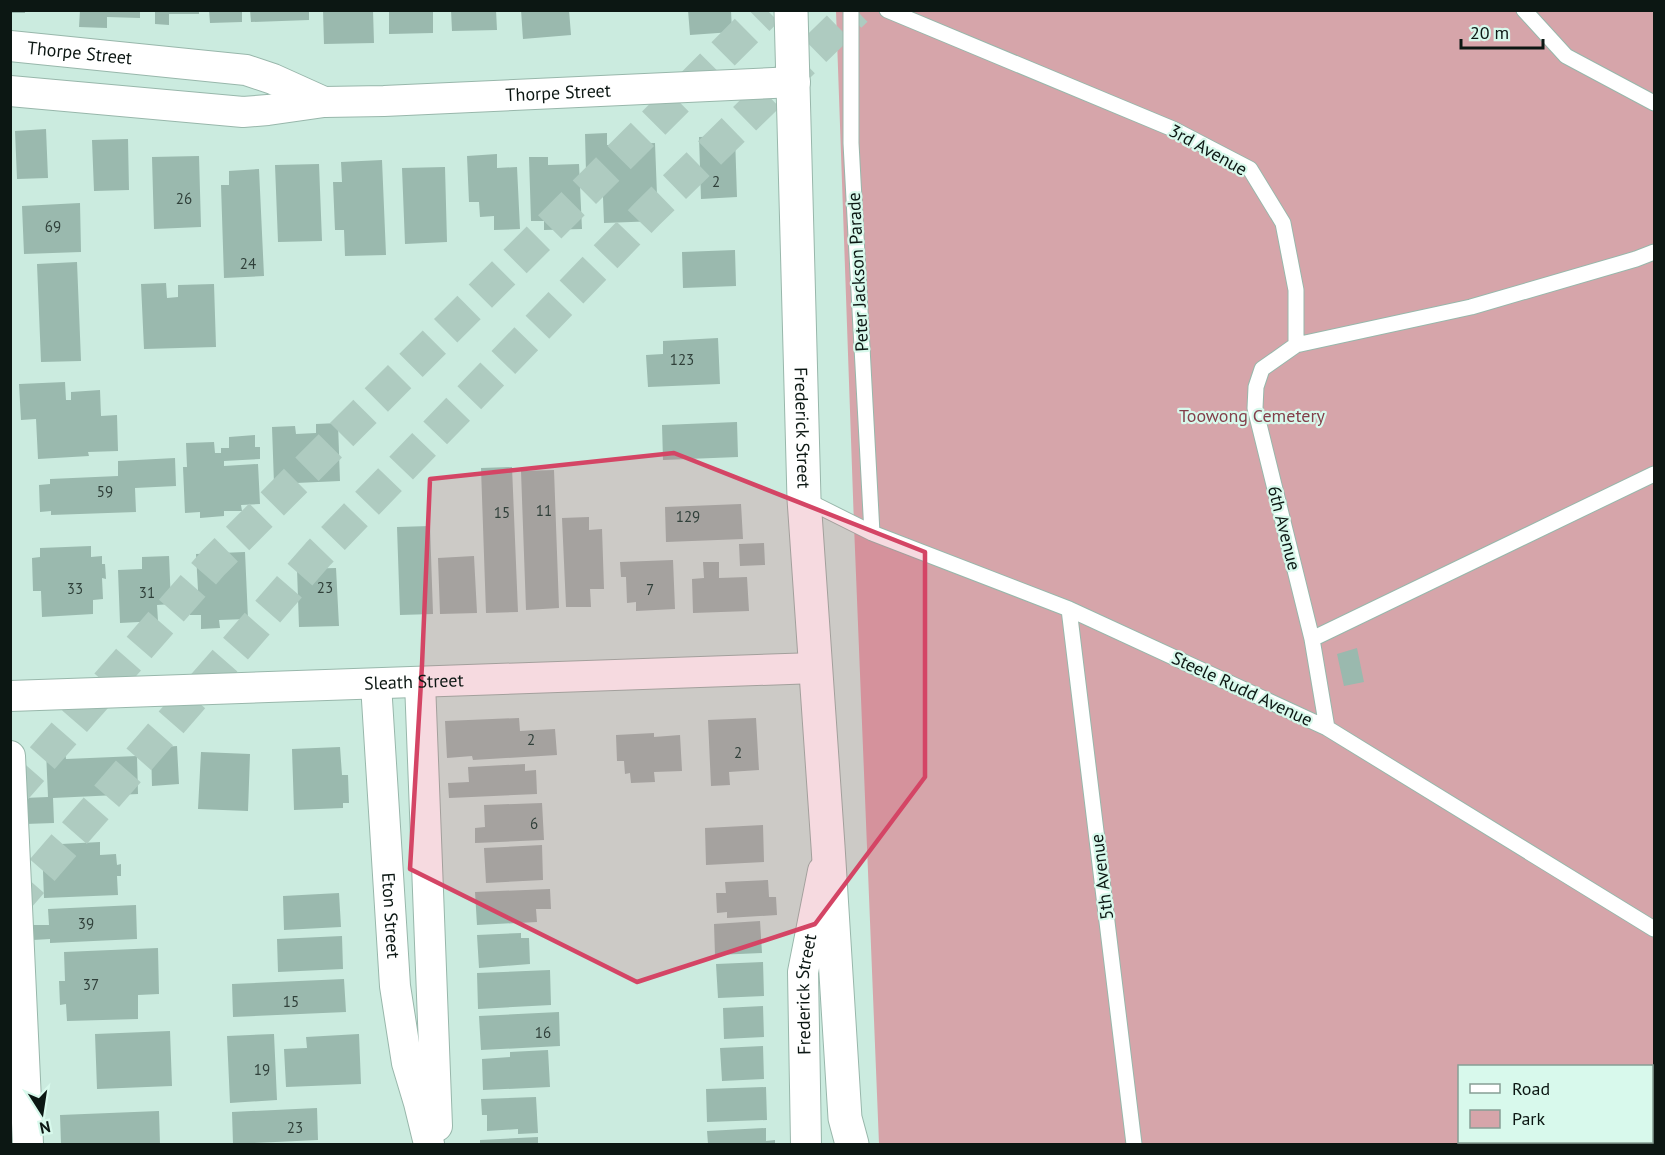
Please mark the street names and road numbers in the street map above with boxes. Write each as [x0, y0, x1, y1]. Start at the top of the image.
street label: Thorpe Street [26, 36, 133, 69]
street label: Thorpe Street [505, 79, 611, 106]
street label: 3rd Avenue [1165, 119, 1251, 180]
street label: Peter Jackson Parade [842, 192, 873, 352]
street label: Frederick Street [789, 367, 816, 489]
street label: 6th Avenue [1263, 483, 1306, 572]
street label: Steele Rudd Avenue [1168, 646, 1316, 731]
street label: Sleath Street [364, 668, 464, 695]
street label: 5th Avenue [1085, 833, 1118, 921]
street label: Eton Street [377, 872, 405, 959]
street label: Frederick Street [791, 932, 821, 1055]

